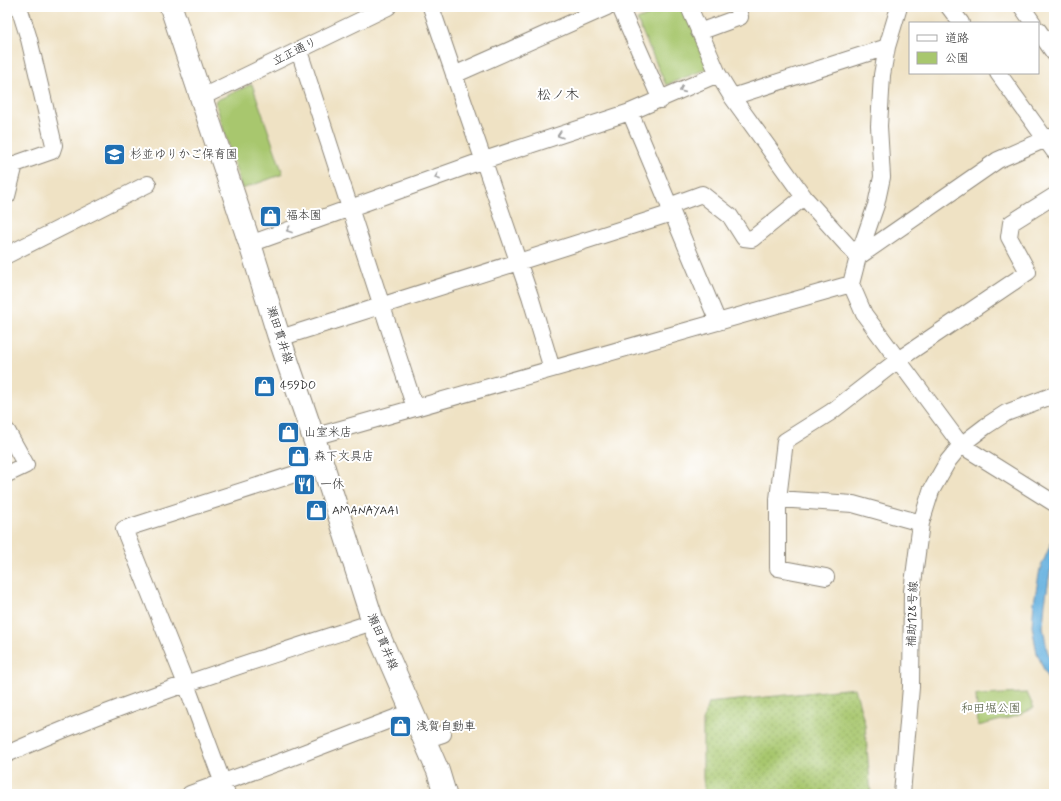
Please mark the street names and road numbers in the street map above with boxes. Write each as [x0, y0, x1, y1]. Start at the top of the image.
street label: 立正通り [270, 34, 320, 70]
street label: 瀬田貫井線 [262, 304, 296, 366]
street label: 補助128号線 [904, 581, 922, 647]
street label: 瀬田貫井線 [363, 611, 401, 673]

